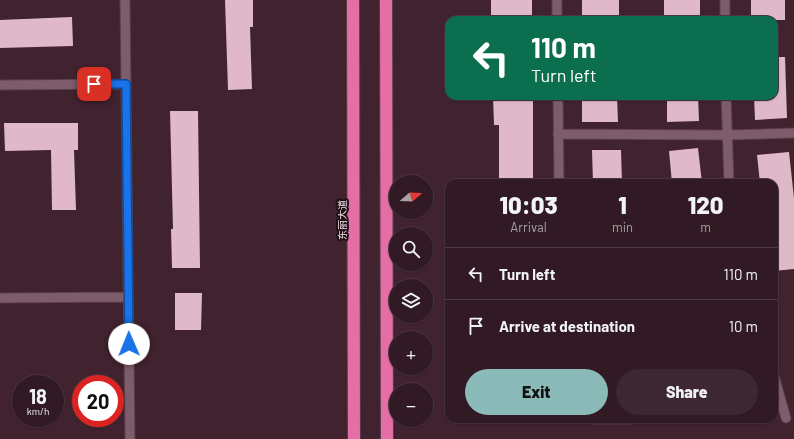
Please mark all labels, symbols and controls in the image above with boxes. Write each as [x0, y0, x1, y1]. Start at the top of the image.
text: 110 m [531, 30, 596, 64]
icon: left [465, 32, 517, 84]
text: Turn left [531, 64, 597, 86]
pin [77, 67, 111, 101]
icon: arrive [83, 73, 105, 95]
north arrow [389, 175, 433, 219]
map controls [389, 175, 433, 427]
text: 10:03 [500, 190, 558, 219]
text: 1 [618, 190, 627, 219]
text: 120 [688, 190, 723, 219]
street label: 东丽大道 [336, 200, 348, 240]
text: Arrival [510, 219, 547, 235]
text: min [612, 219, 633, 235]
text: m [700, 219, 711, 235]
button: search [389, 227, 433, 271]
icon: left [465, 263, 487, 285]
text: Turn left [499, 265, 555, 283]
text: 110 m [724, 265, 758, 283]
button: layers [389, 279, 433, 323]
icon: arrive [465, 315, 487, 337]
text: Arrive at destination [499, 317, 635, 335]
text: 10 m [729, 317, 758, 335]
position arrow [108, 323, 150, 365]
button: + [389, 331, 433, 375]
button: Exit [465, 369, 608, 415]
button: Share [616, 369, 758, 415]
speed limit sign: 20 [72, 375, 124, 427]
button: − [389, 383, 433, 427]
text: 18 [29, 384, 47, 408]
text: km/h [27, 405, 49, 417]

